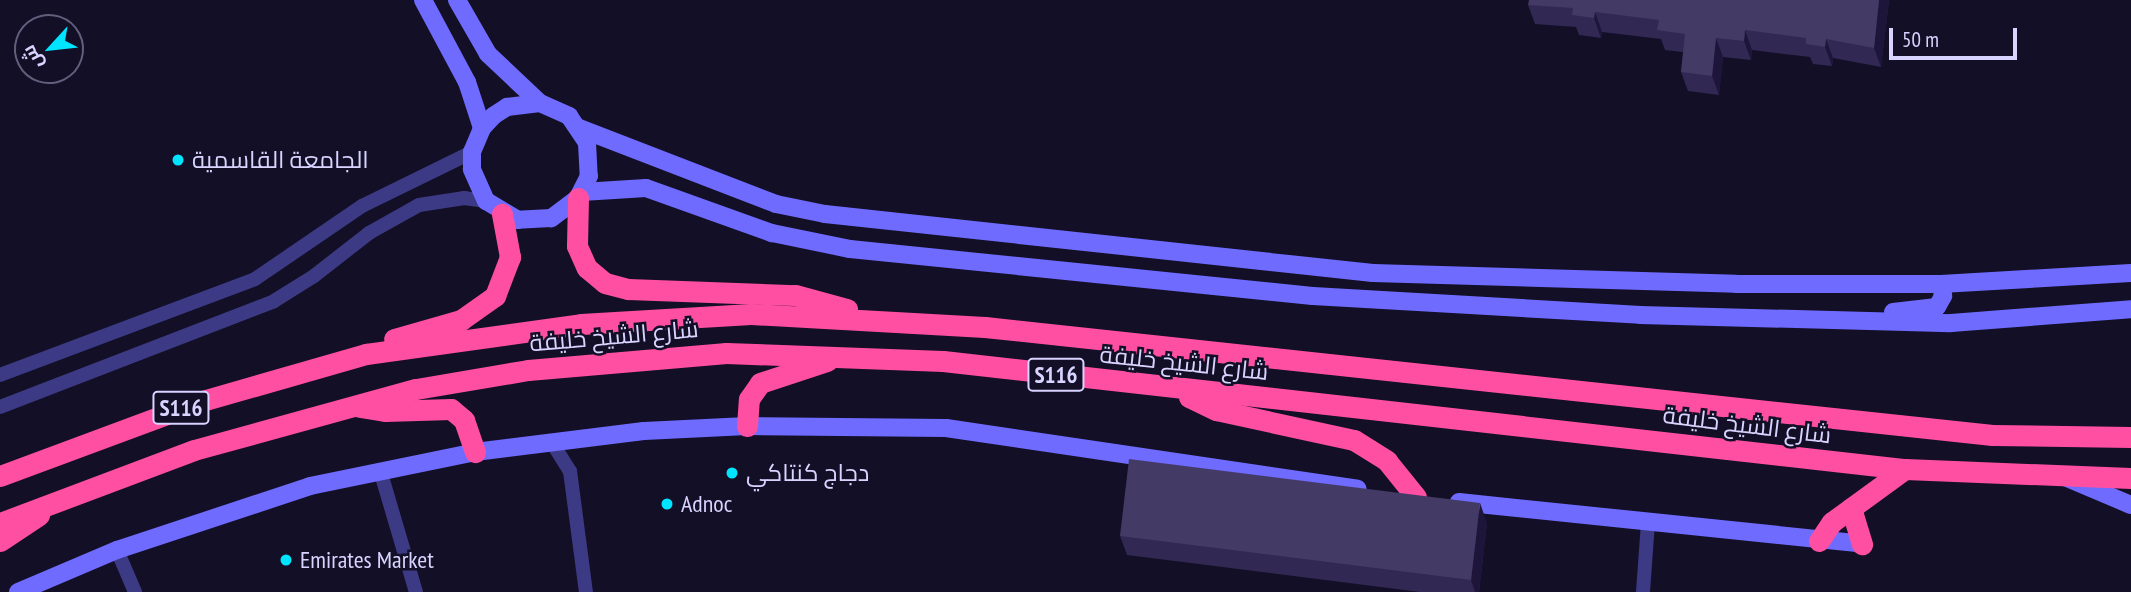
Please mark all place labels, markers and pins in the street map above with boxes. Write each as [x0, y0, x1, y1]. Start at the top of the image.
place label: الجامعة القاسمية [192, 146, 369, 174]
marker: الجامعة القاسمية [170, 152, 186, 168]
place label: دجاج كنتاكي [746, 459, 869, 487]
marker: دجاج كنتاكي [724, 465, 740, 481]
place label: Adnoc [681, 490, 732, 518]
marker: Adnoc [659, 496, 675, 512]
place label: Emirates Market [300, 546, 434, 574]
marker: Emirates Market [278, 552, 294, 568]

